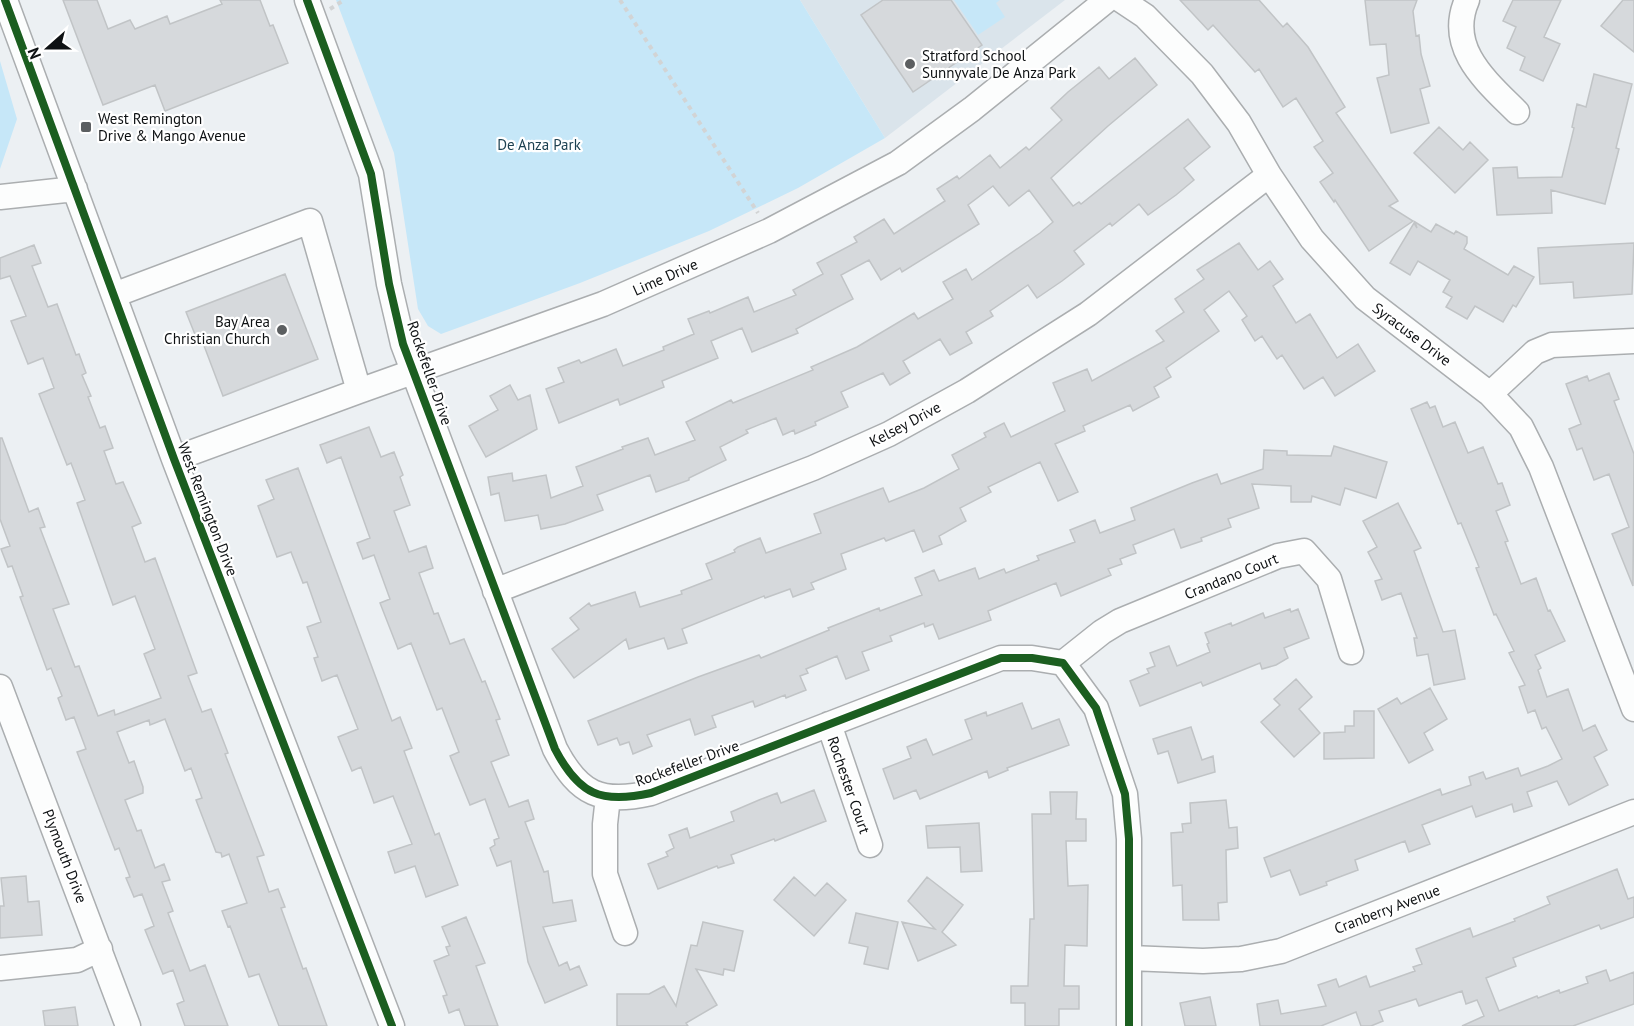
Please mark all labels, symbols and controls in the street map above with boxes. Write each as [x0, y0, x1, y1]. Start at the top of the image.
north arrow [18, 18, 78, 78]
text: N [23, 45, 45, 62]
place label: Stratford School Sunnyvale De Anza Park [922, 46, 1077, 82]
marker: Stratford School Sunnyvale De Anza Park [903, 57, 917, 71]
place label: West Remington Drive & Mango Avenue [98, 109, 246, 145]
marker: West Remington Drive & Mango Avenue [79, 120, 93, 134]
park label: De Anza Park [497, 135, 582, 154]
street label: Lime Drive [630, 254, 700, 300]
street label: Syracuse Drive [1369, 298, 1455, 370]
place label: Bay Area Christian Church [164, 312, 270, 348]
street label: Rockefeller Drive [403, 318, 457, 428]
marker: Bay Area Christian Church [275, 323, 289, 337]
street label: Kelsey Drive [866, 397, 944, 451]
street label: West Remington Drive [174, 439, 242, 579]
street label: Crandano Court [1181, 549, 1281, 603]
street label: Rochester Court [823, 734, 875, 836]
street label: Rockefeller Drive [633, 735, 741, 791]
street label: Plymouth Drive [38, 806, 92, 906]
street label: Cranberry Avenue [1331, 880, 1443, 938]

